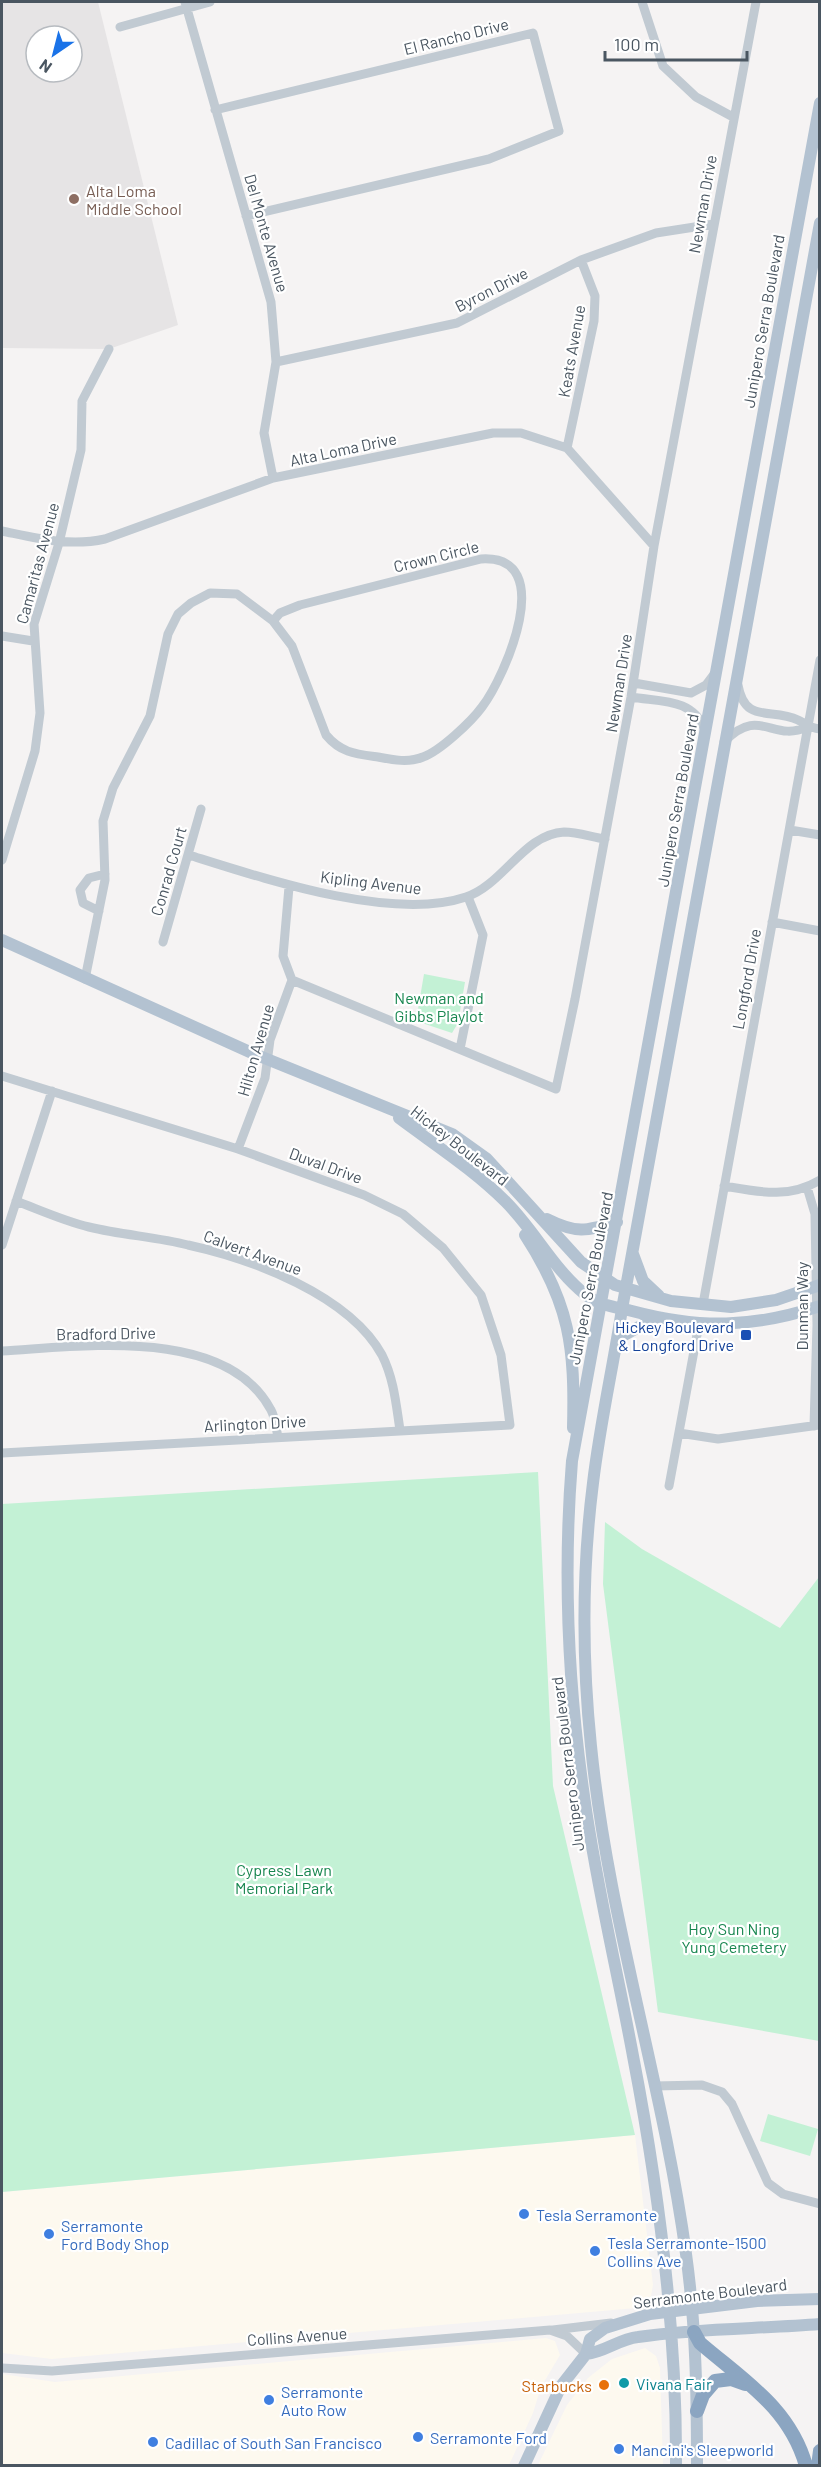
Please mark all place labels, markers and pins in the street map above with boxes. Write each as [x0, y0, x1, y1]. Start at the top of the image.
place label: Alta Loma Middle School [86, 181, 182, 218]
marker: Alta Loma Middle School [67, 192, 81, 206]
place label: Hickey Boulevard & Longford Drive [615, 1317, 734, 1354]
marker: Hickey Boulevard & Longford Drive [739, 1328, 753, 1342]
place label: Tesla Serramonte [536, 2205, 657, 2224]
marker: Tesla Serramonte [517, 2207, 531, 2221]
place label: Serramonte Ford Body Shop [61, 2216, 169, 2253]
marker: Serramonte Ford Body Shop [42, 2227, 56, 2241]
place label: Tesla Serramonte-1500 Collins Ave [607, 2233, 767, 2270]
marker: Tesla Serramonte-1500 Collins Ave [588, 2244, 602, 2258]
place label: Vivana Fair [636, 2374, 712, 2393]
place label: Starbucks [522, 2376, 592, 2395]
marker: Vivana Fair [617, 2376, 631, 2390]
marker: Starbucks [597, 2378, 611, 2392]
place label: Serramonte Auto Row [281, 2382, 363, 2419]
marker: Serramonte Auto Row [262, 2393, 276, 2407]
place label: Serramonte Ford [430, 2428, 547, 2447]
marker: Serramonte Ford [411, 2430, 425, 2444]
place label: Cadillac of South San Francisco [165, 2433, 382, 2452]
marker: Cadillac of South San Francisco [146, 2435, 160, 2449]
place label: Mancini's Sleepworld [631, 2440, 774, 2459]
marker: Mancini's Sleepworld [612, 2442, 626, 2456]

